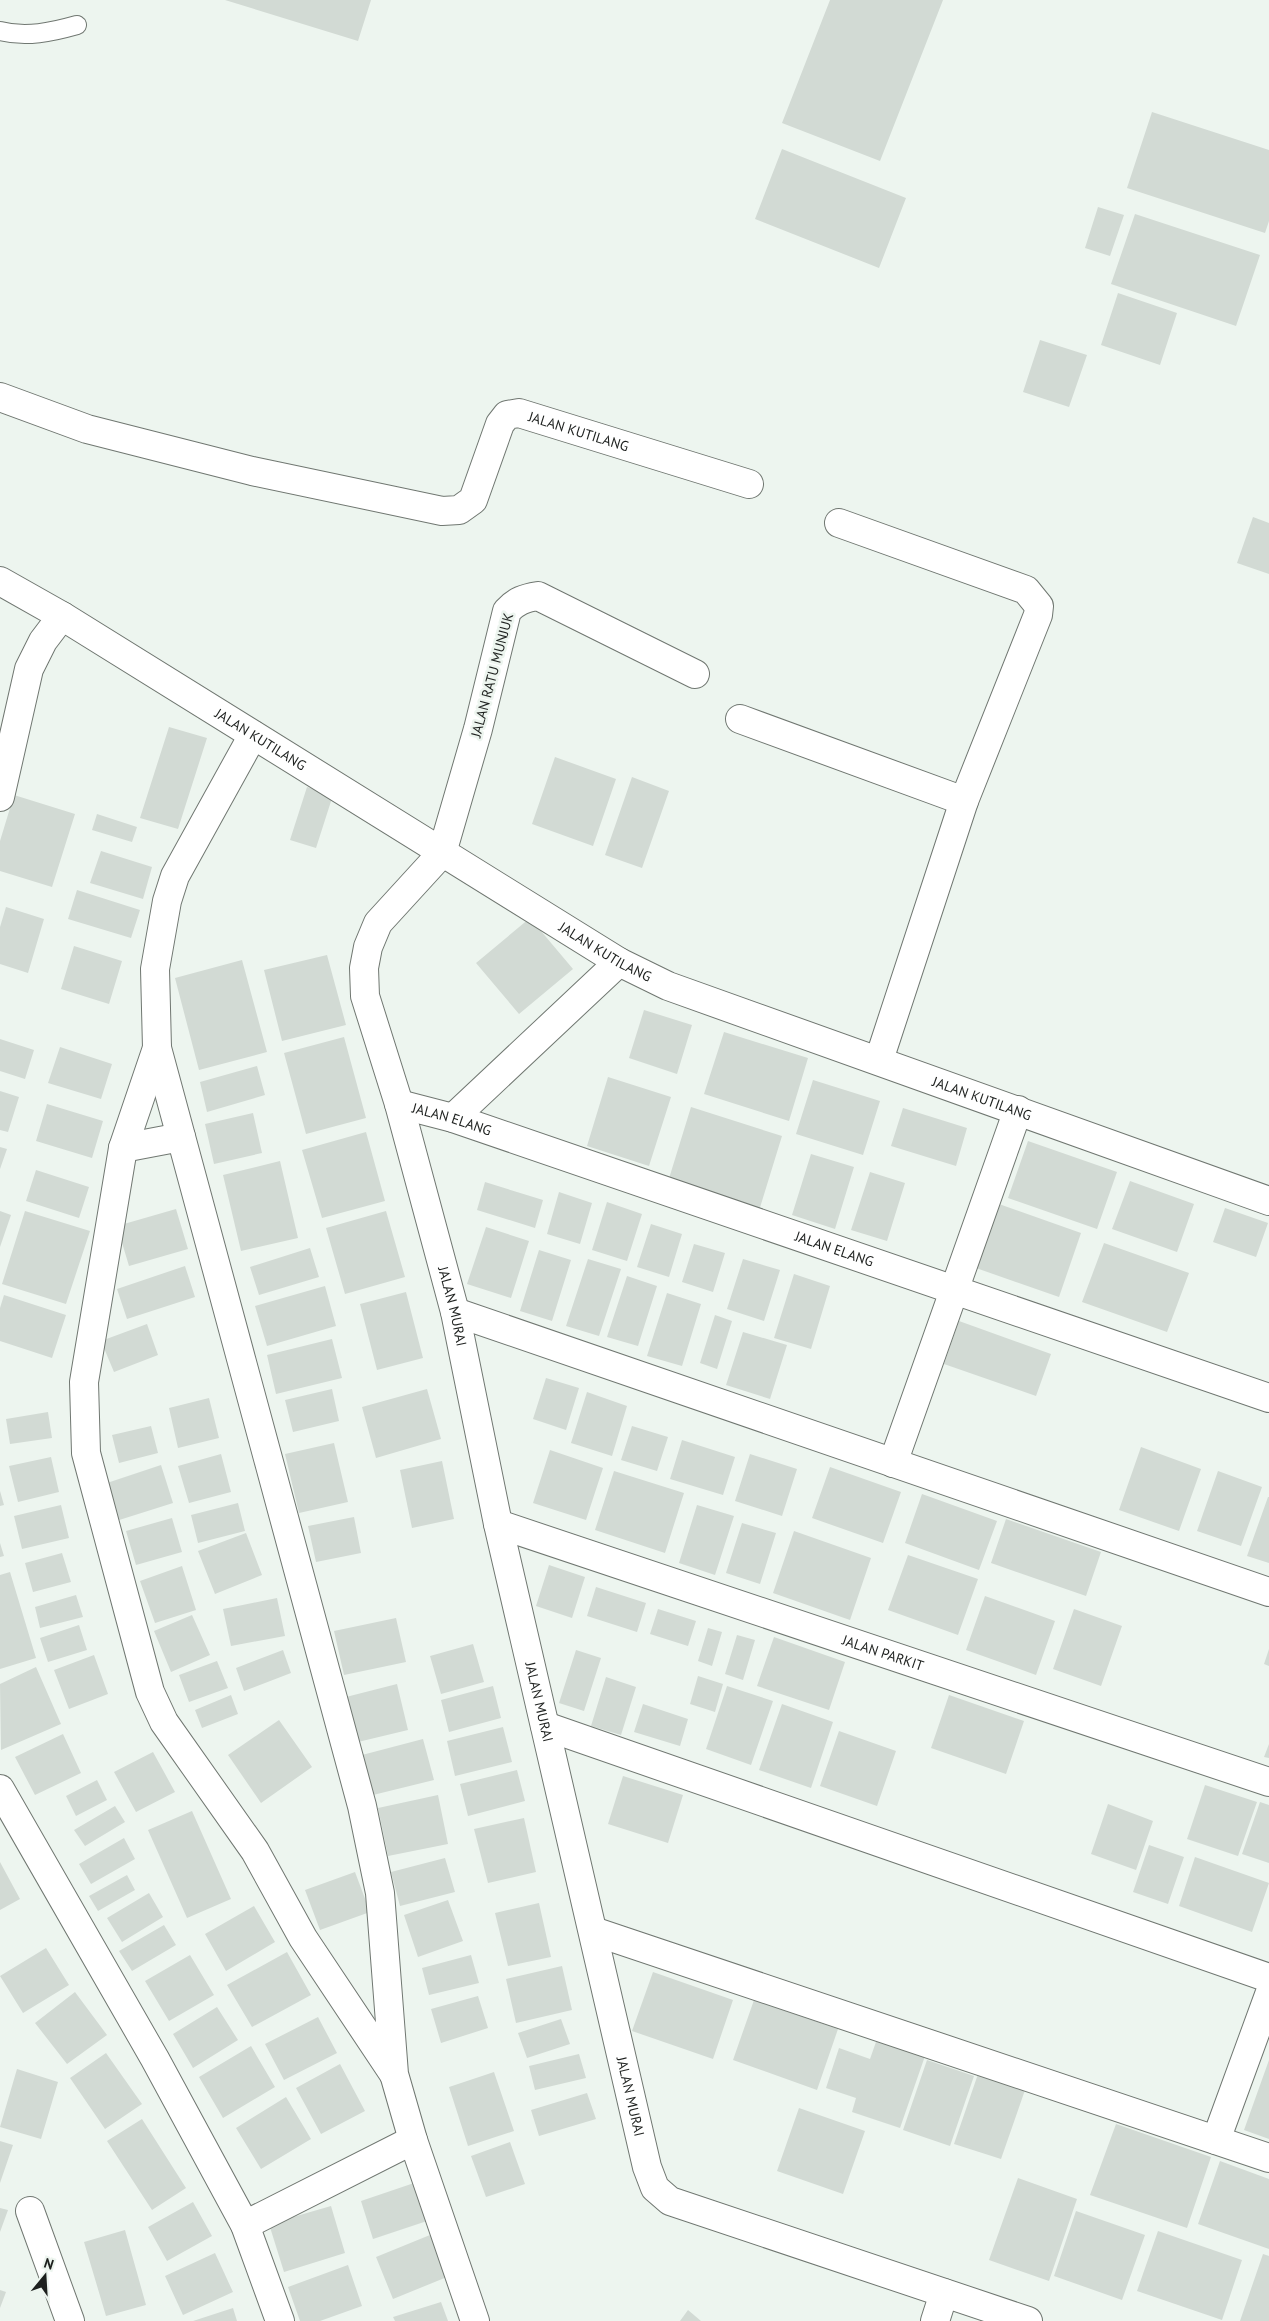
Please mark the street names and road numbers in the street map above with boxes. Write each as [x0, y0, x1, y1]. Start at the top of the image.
street label: JALAN KUTILANG [525, 407, 631, 455]
street label: JALAN RATU MUNJUK [466, 610, 517, 740]
street label: JALAN KUTILANG [211, 704, 310, 774]
street label: JALAN KUTILANG [555, 917, 655, 986]
street label: JALAN KUTILANG [929, 1072, 1034, 1124]
street label: JALAN ELANG [409, 1099, 494, 1140]
street label: JALAN ELANG [792, 1227, 876, 1271]
street label: JALAN MURAI [434, 1264, 471, 1348]
street label: JALAN PARKIT [839, 1631, 926, 1675]
street label: JALAN MURAI [521, 1659, 557, 1744]
street label: JALAN MURAI [612, 2054, 649, 2138]

